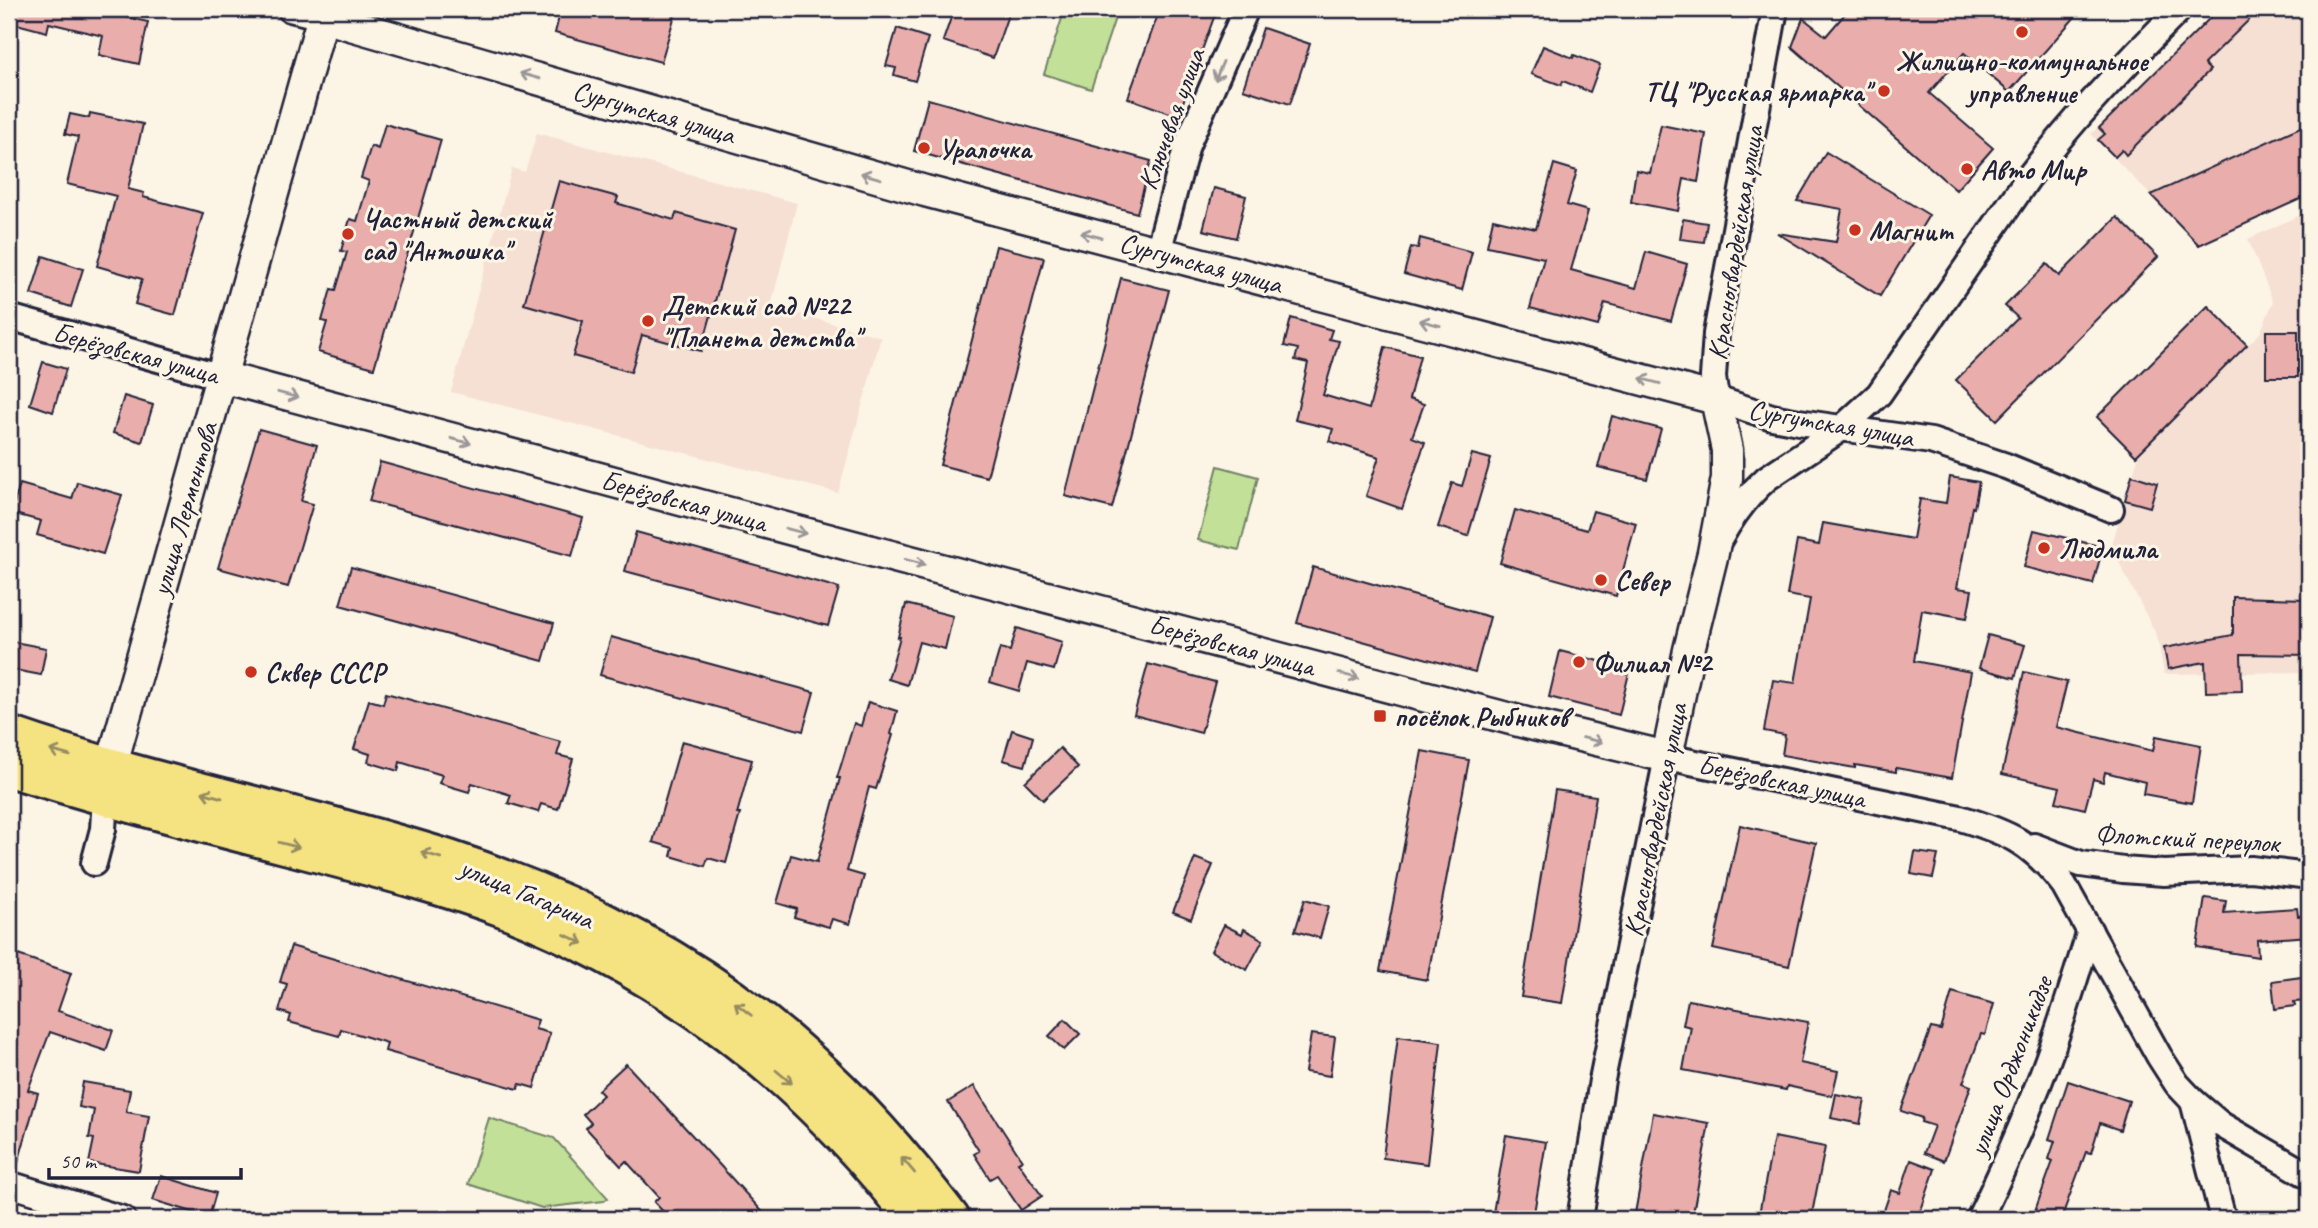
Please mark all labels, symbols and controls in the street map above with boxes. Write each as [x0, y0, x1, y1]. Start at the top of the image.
marker: Жилищно-коммунальное управление [2014, 24, 2030, 40]
street label: Ключевая улица [1129, 42, 1213, 194]
place label: Жилищно-коммунальное управление [1896, 43, 2150, 110]
one-way arrow [1212, 60, 1225, 82]
one-way arrow [519, 69, 541, 82]
street label: Сургутская улица [569, 72, 741, 152]
place label: ТЦ "Русская ярмарка" [1645, 74, 1876, 109]
marker: ТЦ "Русская ярмарка" [1876, 83, 1892, 99]
street label: Красногвардейская улица [1699, 122, 1771, 363]
place label: Уралочка [938, 131, 1033, 166]
marker: Уралочка [916, 140, 932, 156]
place label: Авто Мир [1981, 152, 2088, 187]
marker: Авто Мир [1959, 161, 1975, 177]
one-way arrow [861, 168, 883, 181]
place label: Частный детский сад "Антошка" [362, 201, 554, 268]
place label: Магнит [1869, 213, 1955, 248]
marker: Магнит [1847, 222, 1863, 238]
street label: Сургутская улица [1116, 225, 1288, 302]
marker: Частный детский сад "Антошка" [340, 226, 356, 242]
one-way arrow [1080, 228, 1103, 241]
place label: Детский сад №22 "Планета детства" [662, 288, 867, 355]
marker: Детский сад №22 "Планета детства" [640, 313, 656, 329]
street label: Берёзовская улица [49, 314, 225, 393]
one-way arrow [1419, 316, 1442, 329]
one-way arrow [1639, 373, 1661, 386]
one-way arrow [277, 389, 299, 402]
street label: Сургутская улица [1746, 391, 1918, 455]
street label: улица Лермонтова [142, 417, 226, 602]
one-way arrow [450, 436, 472, 449]
street label: Берёзовская улица [597, 462, 773, 541]
one-way arrow [784, 525, 807, 538]
place label: Людмила [2058, 531, 2160, 566]
marker: Людмила [2036, 540, 2052, 556]
one-way arrow [904, 556, 926, 569]
place label: Север [1615, 563, 1671, 598]
marker: Север [1593, 572, 1609, 588]
street label: Берёзовская улица [1145, 606, 1321, 685]
place label: Филиал №2 [1593, 645, 1714, 680]
marker: Филиал №2 [1571, 654, 1587, 670]
place label: Сквер СССР [265, 655, 388, 690]
marker: Сквер СССР [243, 664, 259, 680]
one-way arrow [1337, 670, 1360, 683]
place label: посёлок Рыбников [1394, 699, 1574, 734]
street label: Красногвардейская улица [1615, 699, 1695, 939]
marker: посёлок Рыбников [1372, 708, 1388, 724]
one-way arrow [1581, 734, 1603, 747]
one-way arrow [49, 745, 71, 758]
street label: Берёзовская улица [1695, 746, 1871, 817]
one-way arrow [201, 788, 223, 801]
street label: Флотский переулок [2094, 816, 2283, 860]
one-way arrow [277, 839, 300, 852]
one-way arrow [421, 848, 443, 860]
street label: улица Гагарина [453, 848, 601, 937]
one-way arrow [563, 933, 584, 946]
street label: улица Орджоникидзе [1959, 970, 2061, 1162]
one-way arrow [735, 1002, 753, 1017]
one-way arrow [775, 1069, 793, 1085]
scale bar [49, 1137, 242, 1181]
text: 50 m [60, 1148, 98, 1174]
one-way arrow [900, 1157, 916, 1175]

